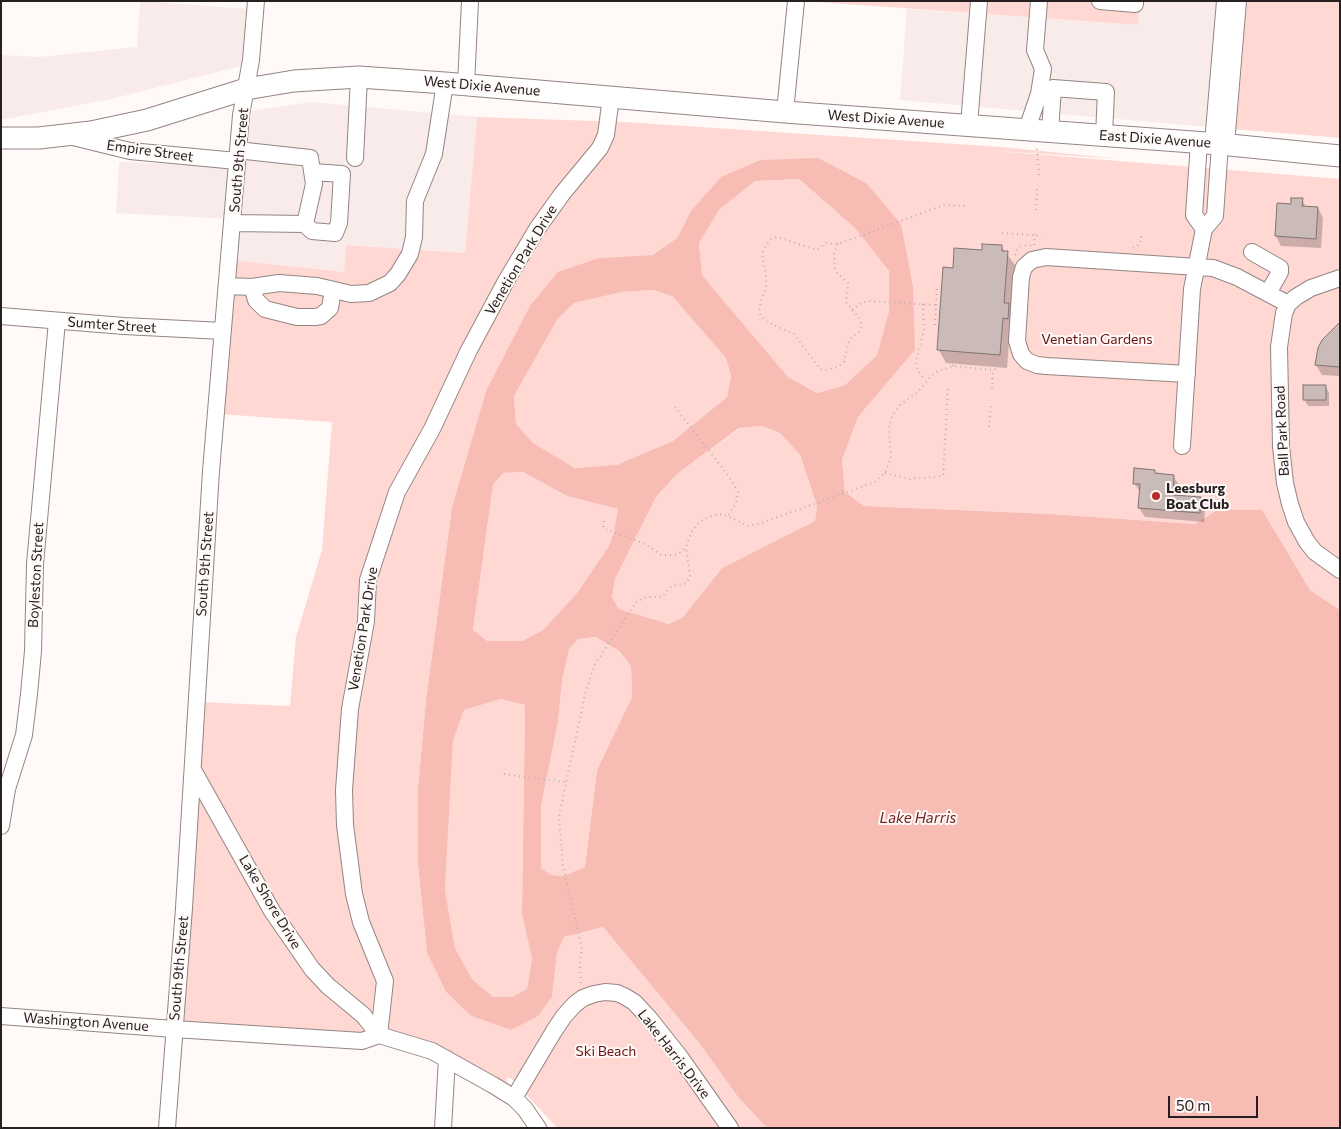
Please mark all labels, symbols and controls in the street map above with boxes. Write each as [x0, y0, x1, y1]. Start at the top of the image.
street label: West Dixie Avenue [423, 73, 541, 99]
street label: South 9th Street [226, 107, 252, 213]
street label: West Dixie Avenue [827, 107, 945, 131]
street label: East Dixie Avenue [1099, 127, 1211, 151]
street label: Empire Street [106, 137, 194, 165]
street label: Venetion Park Drive [481, 202, 561, 318]
street label: Sumter Street [67, 314, 157, 336]
park label: Venetian Gardens [1041, 331, 1153, 347]
street label: Ball Park Road [1271, 385, 1293, 477]
place label: Leesburg Boat Club [1166, 480, 1229, 512]
marker: Leesburg Boat Club [1150, 490, 1162, 502]
street label: South 9th Street [193, 511, 217, 617]
street label: Boyleston Street [25, 522, 47, 628]
street label: Venetion Park Drive [345, 566, 381, 692]
water label: Lake Harris [880, 809, 956, 827]
street label: Lake Shore Drive [235, 852, 305, 952]
street label: South 9th Street [166, 915, 192, 1021]
street label: Lake Harris Drive [634, 1006, 714, 1102]
street label: Washington Avenue [23, 1009, 149, 1035]
park label: Ski Beach [576, 1043, 636, 1059]
scale bar [1171, 1086, 1261, 1118]
text: 50 m [1176, 1096, 1210, 1114]

